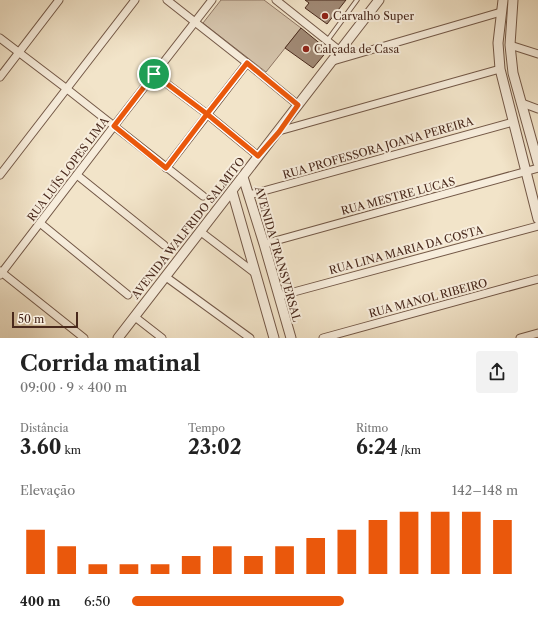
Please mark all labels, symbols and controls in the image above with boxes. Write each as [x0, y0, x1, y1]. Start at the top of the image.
place label: Carvalho Super [333, 9, 414, 23]
marker: Carvalho Super [320, 11, 330, 21]
place label: Calçada de Casa [314, 42, 399, 56]
marker: Calçada de Casa [301, 44, 311, 54]
pin [137, 57, 171, 91]
icon: arrive [143, 63, 165, 85]
street label: RUA LUÍS LOPES LIMA [24, 113, 112, 224]
street label: RUA PROFESSORA JOANA PEREIRA [281, 114, 476, 182]
street label: AVENIDA WALFRIDO SALMITO [128, 154, 248, 302]
street label: RUA MESTRE LUCAS [339, 174, 457, 218]
street label: AVENIDA TRANSVERSAL [252, 184, 304, 324]
street label: RUA LINA MARIA DA COSTA [327, 222, 485, 277]
street label: RUA MANOL RIBEIRO [367, 275, 489, 321]
scale bar [12, 310, 78, 329]
text: 50 m [18, 312, 44, 326]
text: Corrida matinal [20, 350, 201, 377]
button: share [476, 351, 518, 393]
text: 09:00 · 9 × 400 m [20, 379, 127, 395]
text: Distância [20, 421, 69, 435]
text: Tempo [188, 421, 225, 435]
text: Ritmo [356, 421, 388, 435]
text: 3.60 [20, 435, 62, 459]
text: 23:02 [188, 435, 242, 459]
text: 6:24 [356, 435, 398, 459]
text: km [62, 443, 81, 457]
text: /km [398, 443, 421, 457]
text: Elevação [20, 482, 75, 498]
text: 142–148 m [452, 482, 518, 498]
text: 400 m [20, 593, 60, 609]
text: 6:50 [84, 593, 111, 609]

